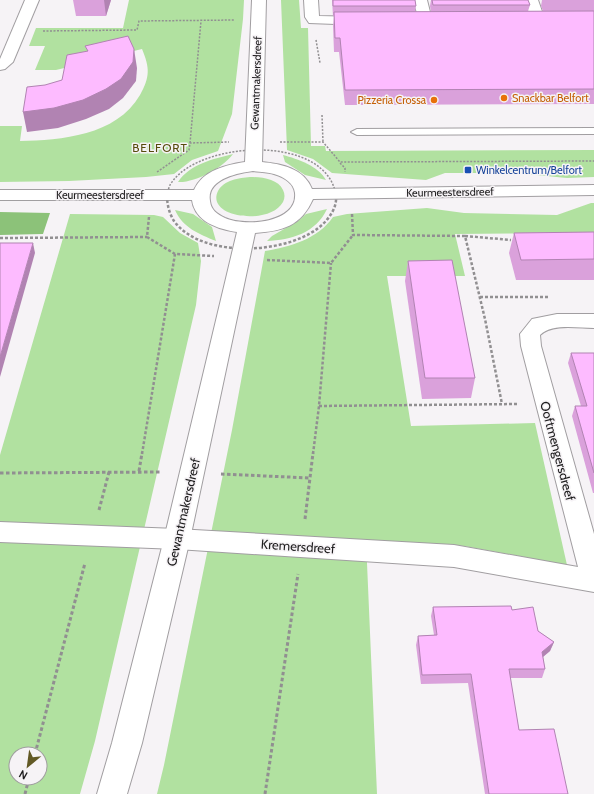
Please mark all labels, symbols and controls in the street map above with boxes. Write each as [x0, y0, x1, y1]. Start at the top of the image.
street label: Gewantmakersdreef [247, 36, 265, 130]
place label: Snackbar Belfort [512, 91, 589, 105]
place label: Pizzeria Crossa [358, 93, 427, 107]
marker: Snackbar Belfort [499, 93, 509, 103]
marker: Pizzeria Crossa [429, 95, 439, 105]
district label: BELFORT [132, 140, 188, 155]
place label: Winkelcentrum/Belfort [476, 163, 582, 177]
marker: Winkelcentrum/Belfort [463, 165, 473, 175]
street label: Keurmeestersdreef [406, 184, 494, 200]
street label: Keurmeestersdreef [56, 188, 144, 202]
street label: Ooftmengersdreef [537, 399, 579, 503]
street label: Gewantmakersdreef [163, 456, 203, 568]
street label: Kremersdreef [260, 535, 336, 557]
north arrow [8, 746, 48, 786]
text: N [16, 767, 30, 783]

